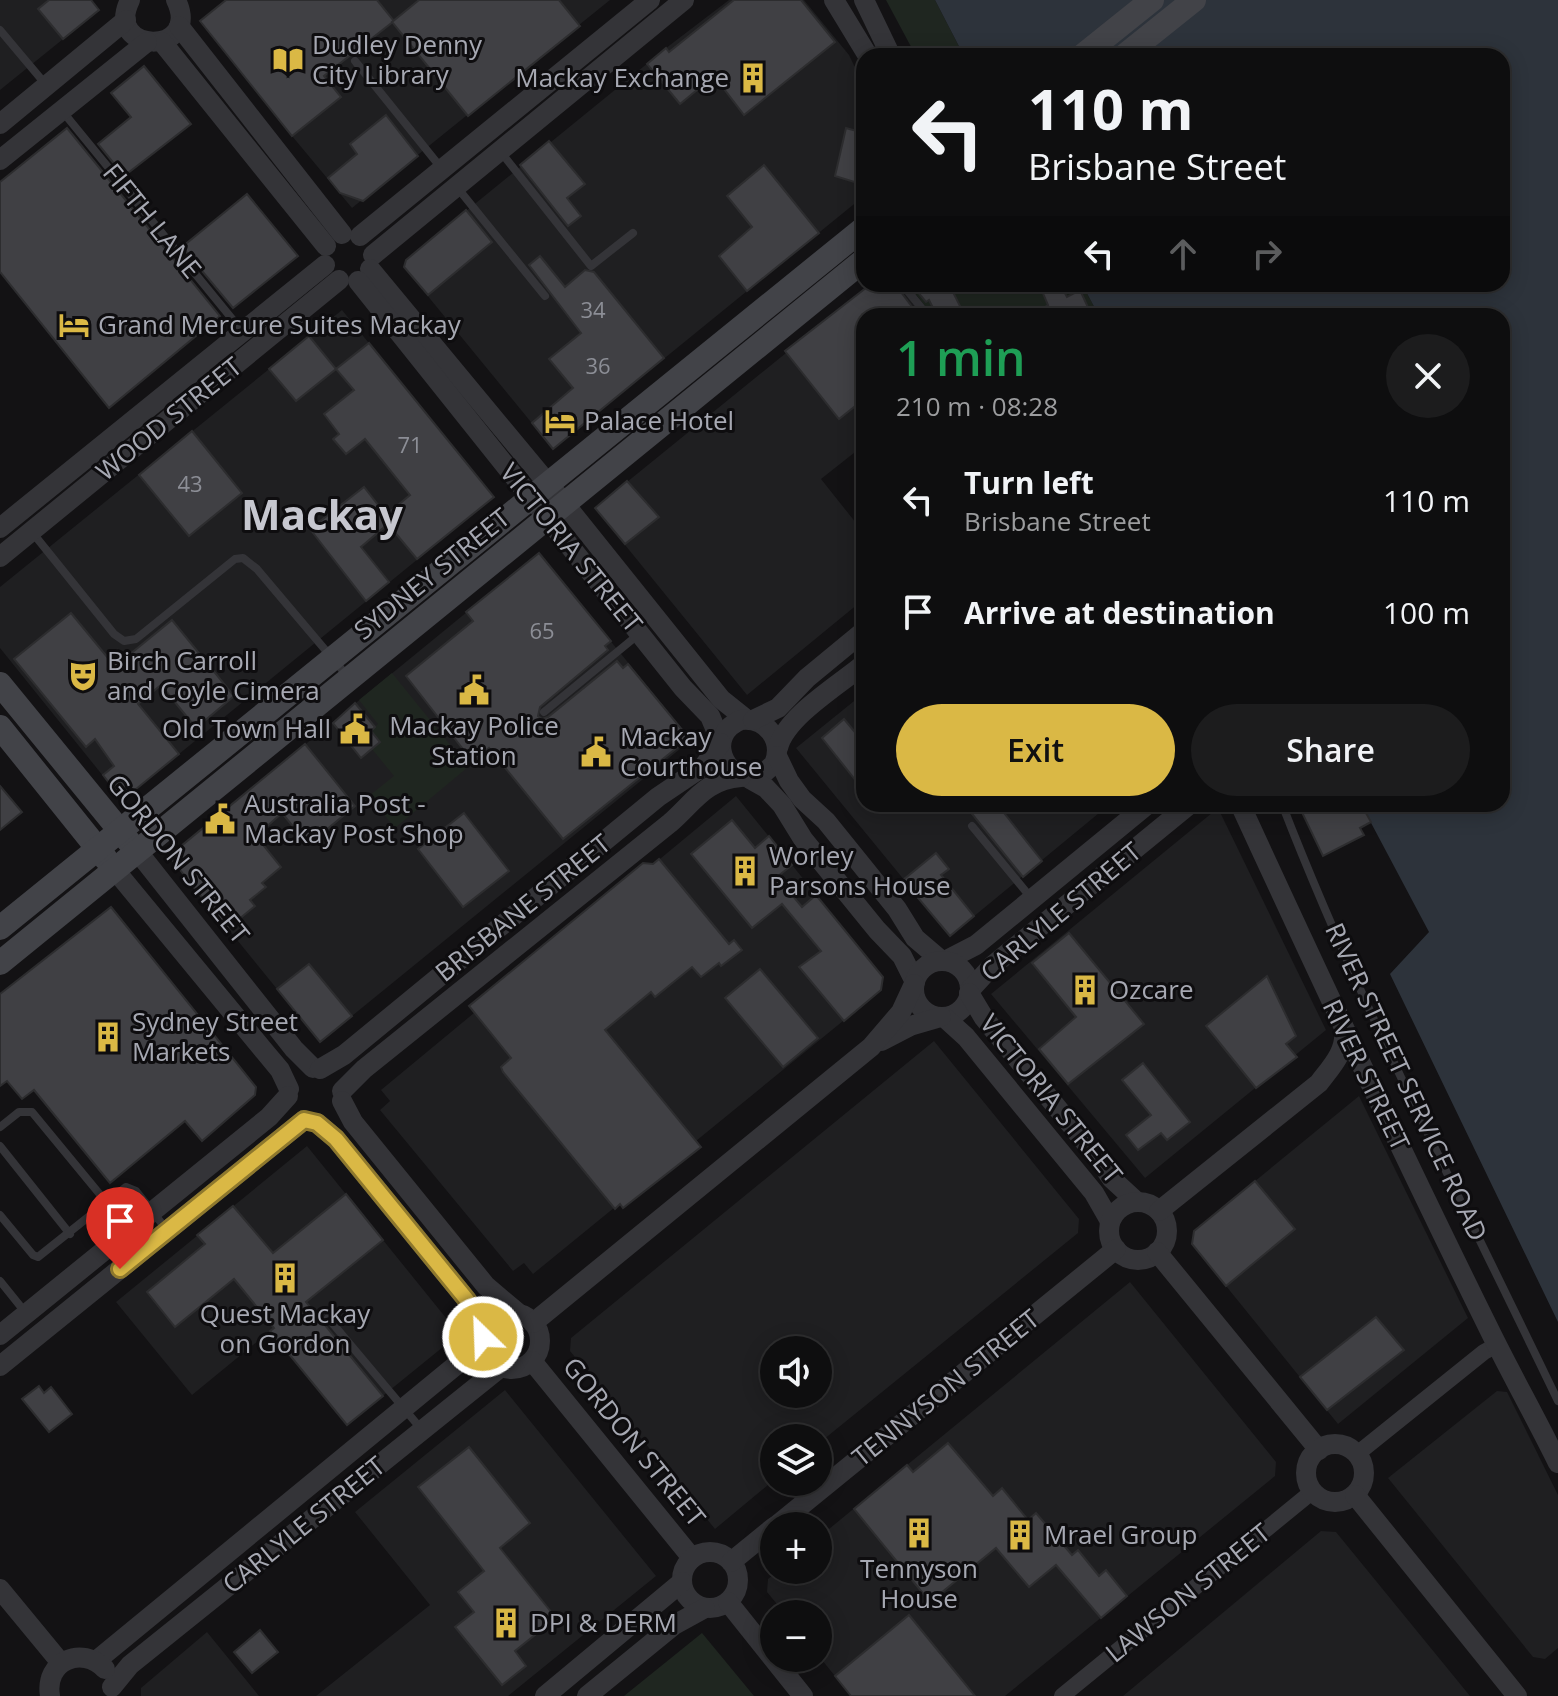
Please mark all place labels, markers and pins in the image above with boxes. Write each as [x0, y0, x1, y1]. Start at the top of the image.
place label: Dudley Denny City Library [312, 26, 483, 92]
library icon: Dudley Denny City Library [271, 43, 305, 77]
place label: Mackay Exchange [515, 59, 729, 95]
building icon: Mackay Exchange [736, 61, 770, 95]
place label: Grand Mercure Suites Mackay [98, 306, 462, 342]
hotel icon: Grand Mercure Suites Mackay [57, 308, 91, 342]
place label: Palace Hotel [584, 402, 734, 438]
hotel icon: Palace Hotel [543, 404, 577, 438]
place label: Birch Carroll and Coyle Cimera [107, 642, 320, 708]
theatre icon: Birch Carroll and Coyle Cimera [66, 659, 100, 693]
public building icon: Mackay Police Station [457, 673, 491, 707]
place label: Mackay Police Station [389, 707, 559, 773]
place label: Old Town Hall [162, 710, 331, 746]
public building icon: Old Town Hall [338, 712, 372, 746]
place label: Mackay Courthouse [620, 718, 762, 784]
public building icon: Mackay Courthouse [579, 735, 613, 769]
place label: Australia Post - Mackay Post Shop [244, 785, 464, 851]
public building icon: Australia Post - Mackay Post Shop [203, 802, 237, 836]
place label: Worley Parsons House [769, 837, 951, 903]
building icon: Worley Parsons House [728, 854, 762, 888]
place label: Ozcare [1109, 971, 1194, 1007]
building icon: Ozcare [1068, 973, 1102, 1007]
place label: Sydney Street Markets [132, 1003, 298, 1069]
building icon: Sydney Street Markets [91, 1020, 125, 1054]
pin [86, 1187, 154, 1269]
building icon: Quest Mackay on Gordon [268, 1261, 302, 1295]
place label: Quest Mackay on Gordon [200, 1295, 371, 1361]
building icon: Tennyson House [902, 1516, 936, 1550]
place label: Mrael Group [1044, 1516, 1197, 1552]
building icon: Mrael Group [1003, 1518, 1037, 1552]
place label: Tennyson House [860, 1550, 978, 1616]
place label: DPI & DERM [530, 1604, 677, 1640]
building icon: DPI & DERM [489, 1606, 523, 1640]

